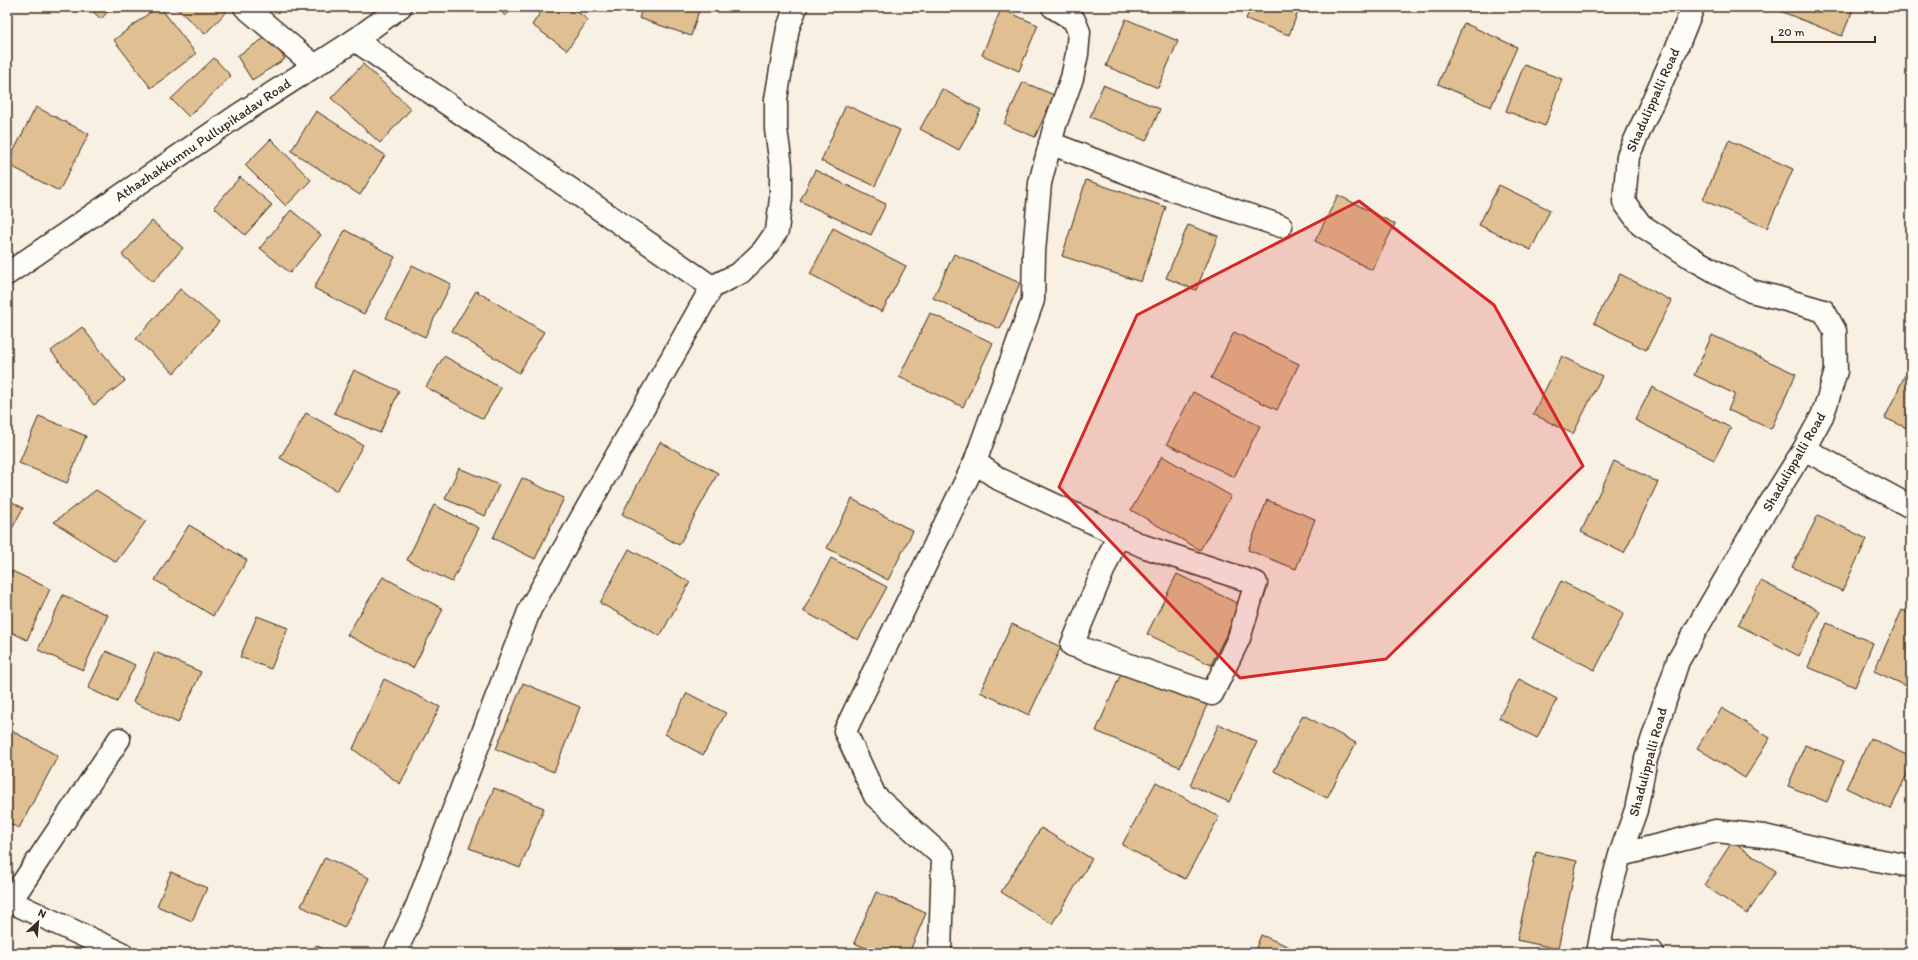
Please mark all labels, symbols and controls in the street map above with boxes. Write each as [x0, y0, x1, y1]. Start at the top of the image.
scale bar [1772, 18, 1875, 44]
text: 20 m [1778, 25, 1805, 39]
street label: Shadulippalli Road [1622, 45, 1684, 155]
street label: Athazhakkunnu Pullupikadav Road [112, 74, 295, 205]
street label: Shadulippalli Road [1759, 409, 1830, 515]
street label: Shadulippalli Road [1625, 705, 1671, 818]
north arrow [18, 902, 58, 942]
text: N [36, 906, 48, 921]

